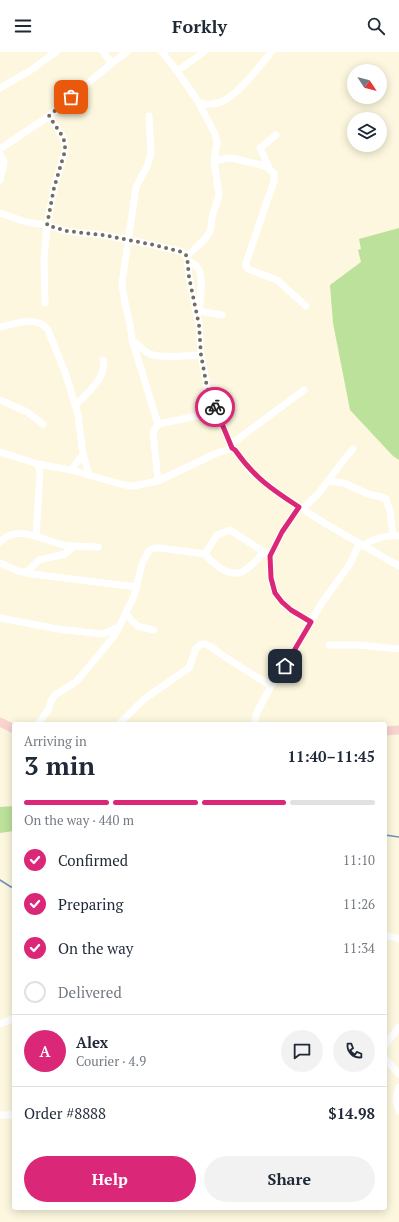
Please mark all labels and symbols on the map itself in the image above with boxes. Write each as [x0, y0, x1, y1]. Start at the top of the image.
north arrow [347, 64, 387, 104]
pin [54, 80, 88, 114]
courier [195, 387, 235, 427]
pin [268, 649, 302, 683]

